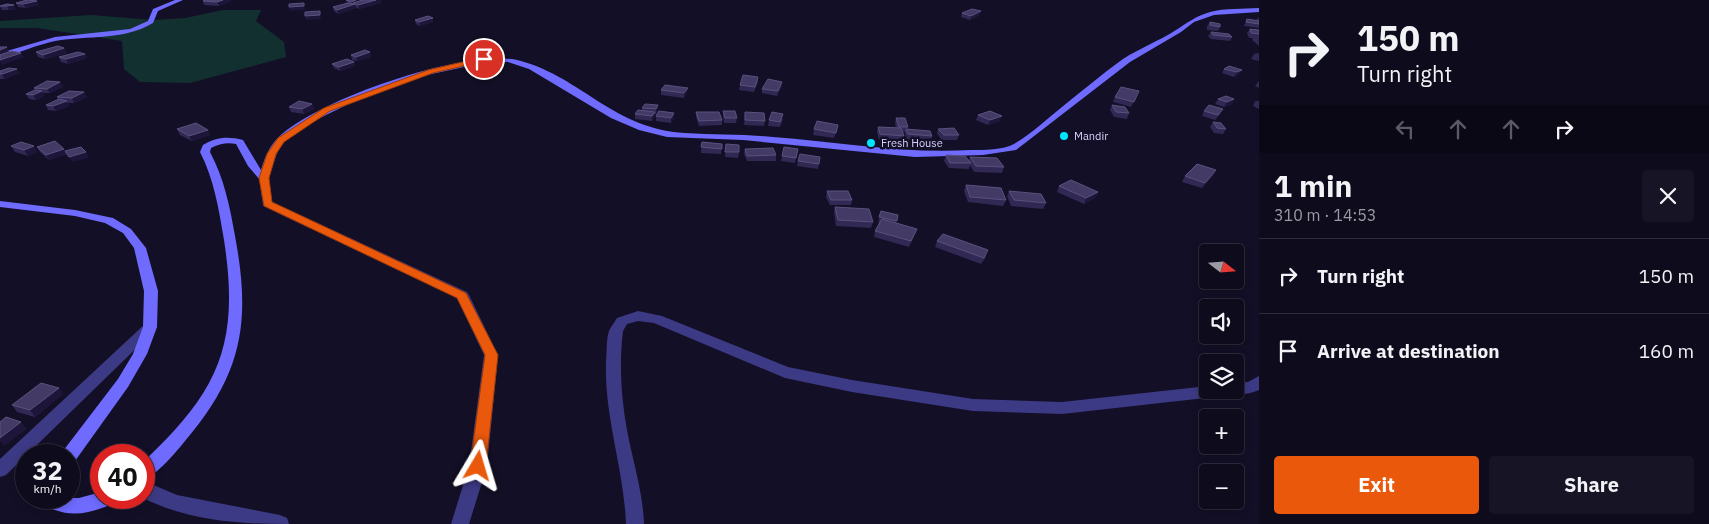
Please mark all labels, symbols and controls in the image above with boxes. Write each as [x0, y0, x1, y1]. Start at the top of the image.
text: 150 m [1357, 15, 1460, 61]
icon: right [1274, 20, 1339, 85]
pin [463, 38, 505, 80]
icon: arrive [470, 45, 498, 73]
text: Turn right [1357, 59, 1452, 88]
icon: left [1391, 115, 1419, 143]
icon: ahead [1444, 115, 1472, 143]
icon: ahead [1497, 115, 1525, 143]
icon: right [1550, 115, 1578, 143]
place label: Mandir [1074, 129, 1108, 143]
marker: Mandir [1058, 130, 1070, 142]
place label: Fresh House [881, 136, 943, 150]
marker: Fresh House [865, 137, 877, 149]
text: 1 min [1274, 166, 1352, 205]
button: close [1642, 170, 1694, 222]
text: 310 m · 14:53 [1274, 205, 1376, 225]
north arrow [1199, 244, 1244, 289]
map controls [1199, 244, 1244, 509]
icon: right [1274, 262, 1302, 290]
text: Turn right [1317, 264, 1404, 288]
text: 150 m [1639, 264, 1694, 288]
button: sound [1199, 299, 1244, 344]
icon: arrive [1274, 337, 1302, 365]
text: Arrive at destination [1317, 339, 1500, 363]
text: 160 m [1639, 339, 1694, 363]
button: layers [1199, 354, 1244, 399]
button: + [1199, 409, 1244, 454]
position arrow [451, 439, 503, 491]
speed limit sign: 40 [90, 444, 155, 509]
text: 32 [32, 454, 63, 487]
button: Exit [1274, 456, 1479, 514]
button: Share [1489, 456, 1694, 514]
button: − [1199, 464, 1244, 509]
text: km/h [33, 481, 62, 496]

